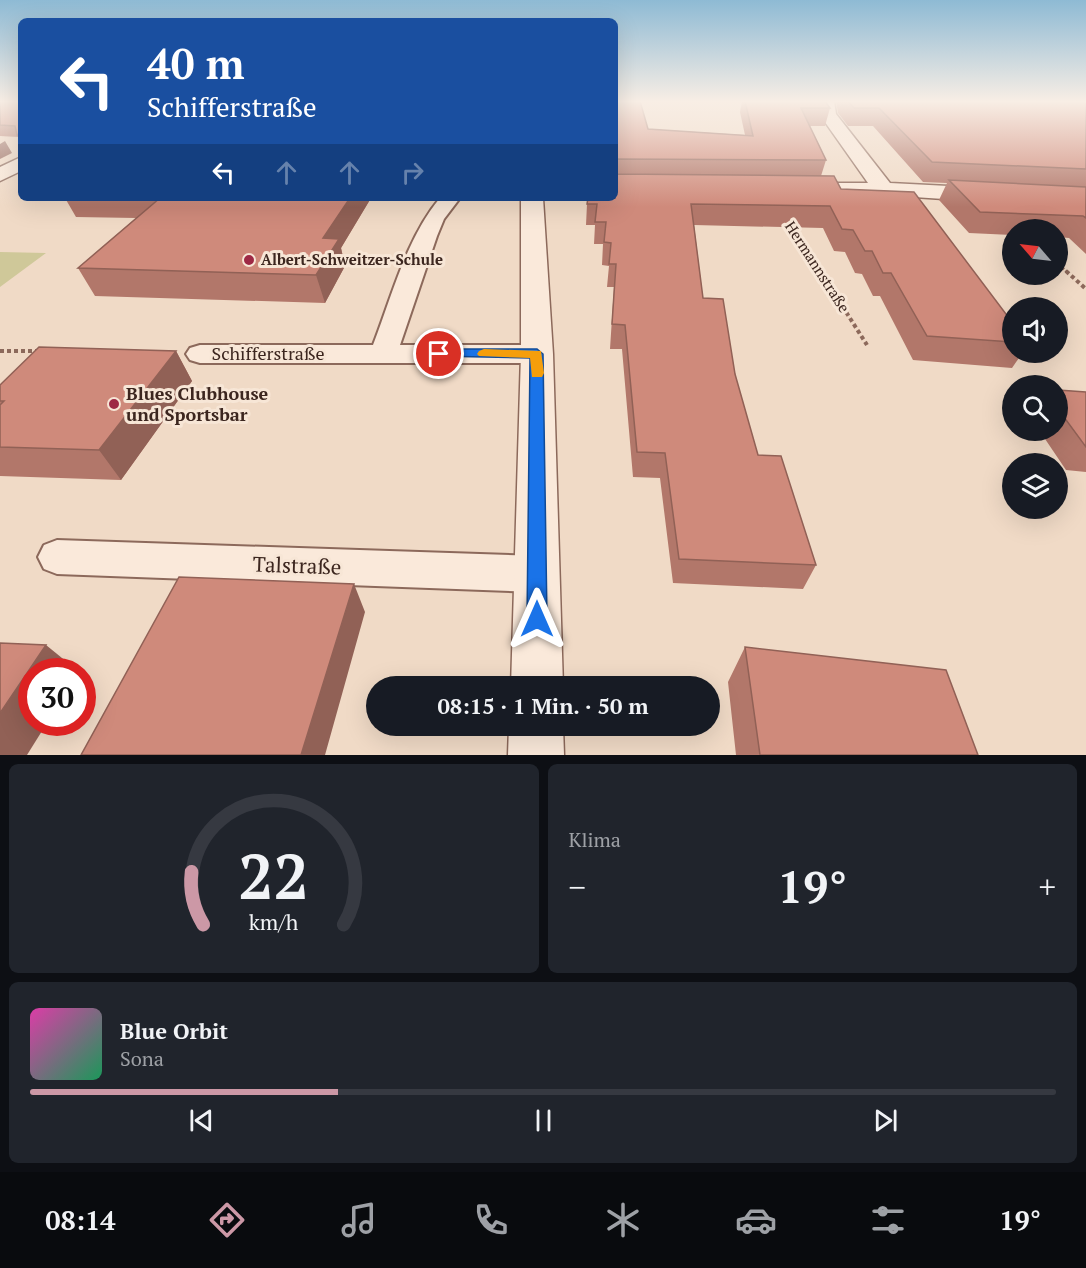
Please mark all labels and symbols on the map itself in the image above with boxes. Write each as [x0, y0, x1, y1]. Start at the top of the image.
street label: Hermannstraße [781, 217, 855, 316]
north arrow [1002, 219, 1068, 285]
place label: Albert-Schweitzer-Schule [261, 249, 443, 269]
marker: Albert-Schweitzer-Schule [242, 253, 256, 267]
pin [413, 328, 464, 379]
street label: Schifferstraße [212, 341, 325, 365]
place label: Blues Clubhouse und Sportsbar [126, 381, 269, 426]
marker: Blues Clubhouse und Sportsbar [107, 397, 121, 411]
street label: Talstraße [252, 549, 342, 581]
position arrow [505, 587, 569, 651]
speed limit sign: 30 [18, 658, 96, 736]

